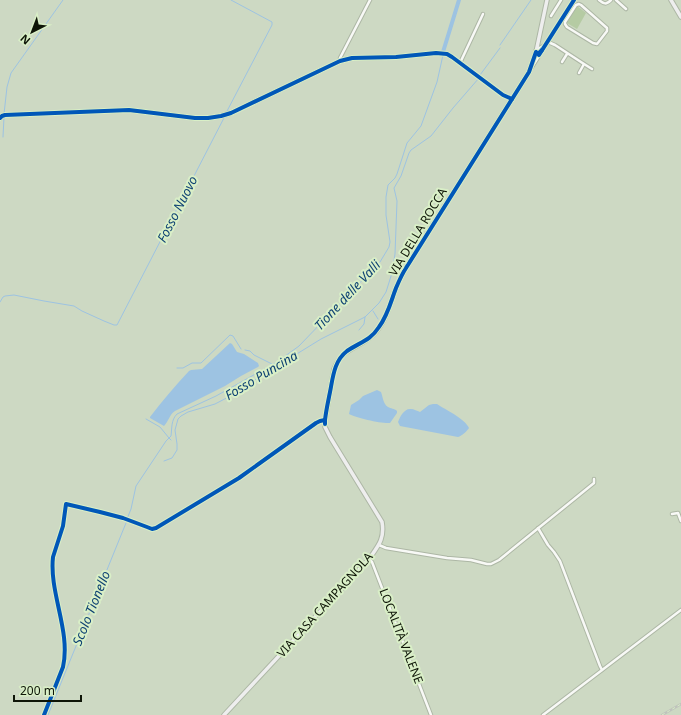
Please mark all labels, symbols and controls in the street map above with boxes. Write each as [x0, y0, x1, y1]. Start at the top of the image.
north arrow [12, 12, 52, 52]
text: N [17, 31, 33, 48]
water label: Fosso Nuovo [152, 173, 202, 245]
street label: VIA DELLA ROCCA [384, 184, 451, 279]
water label: Tione delle Valli [310, 256, 385, 334]
water label: Fosso Puncina [221, 346, 301, 404]
street label: VIA CASA CAMPAGNOLA [273, 548, 377, 661]
water label: Scolo Tionello [68, 568, 114, 648]
street label: LOCALITÀ VALENE [375, 586, 427, 686]
scale bar [14, 677, 81, 703]
text: 200 m [20, 682, 55, 699]

